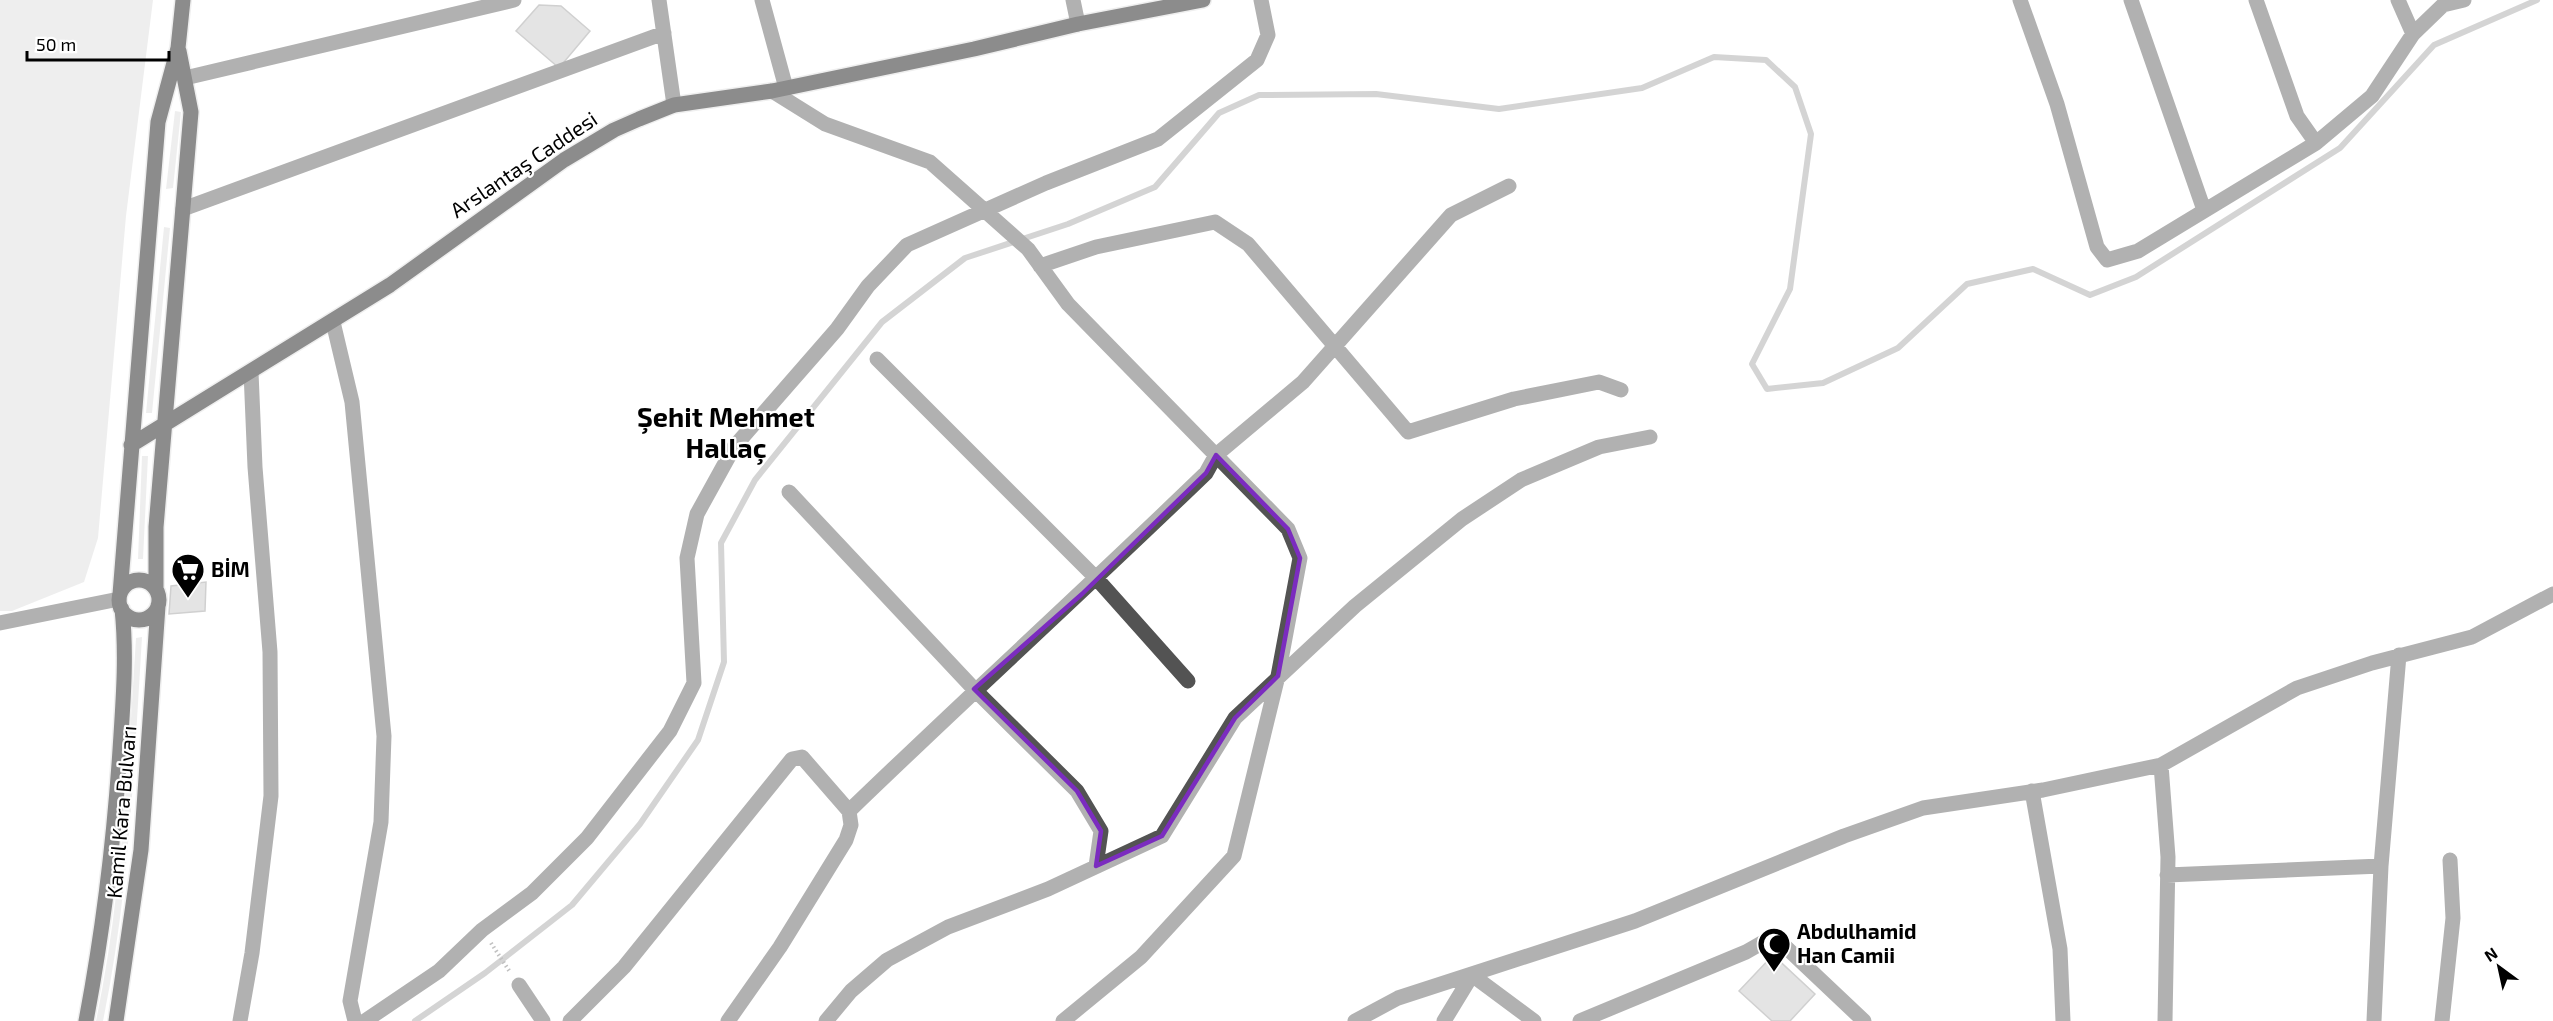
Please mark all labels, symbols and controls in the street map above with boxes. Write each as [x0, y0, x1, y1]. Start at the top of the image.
scale bar [27, 24, 170, 62]
text: 50 m [36, 33, 76, 55]
street label: Arslantaş Caddesi [445, 105, 602, 224]
district label: Şehit Mehmet Hallaç [637, 400, 815, 465]
supermarket icon: BİM [170, 552, 206, 599]
place label: BİM [211, 556, 250, 581]
street label: Kamil Kara Bulvarı [100, 724, 141, 899]
place label: Abdulhamid Han Camii [1797, 918, 1917, 967]
mosque icon: Abdulhamid Han Camii [1756, 926, 1792, 973]
north arrow [2469, 937, 2529, 997]
text: N [2481, 943, 2501, 965]

